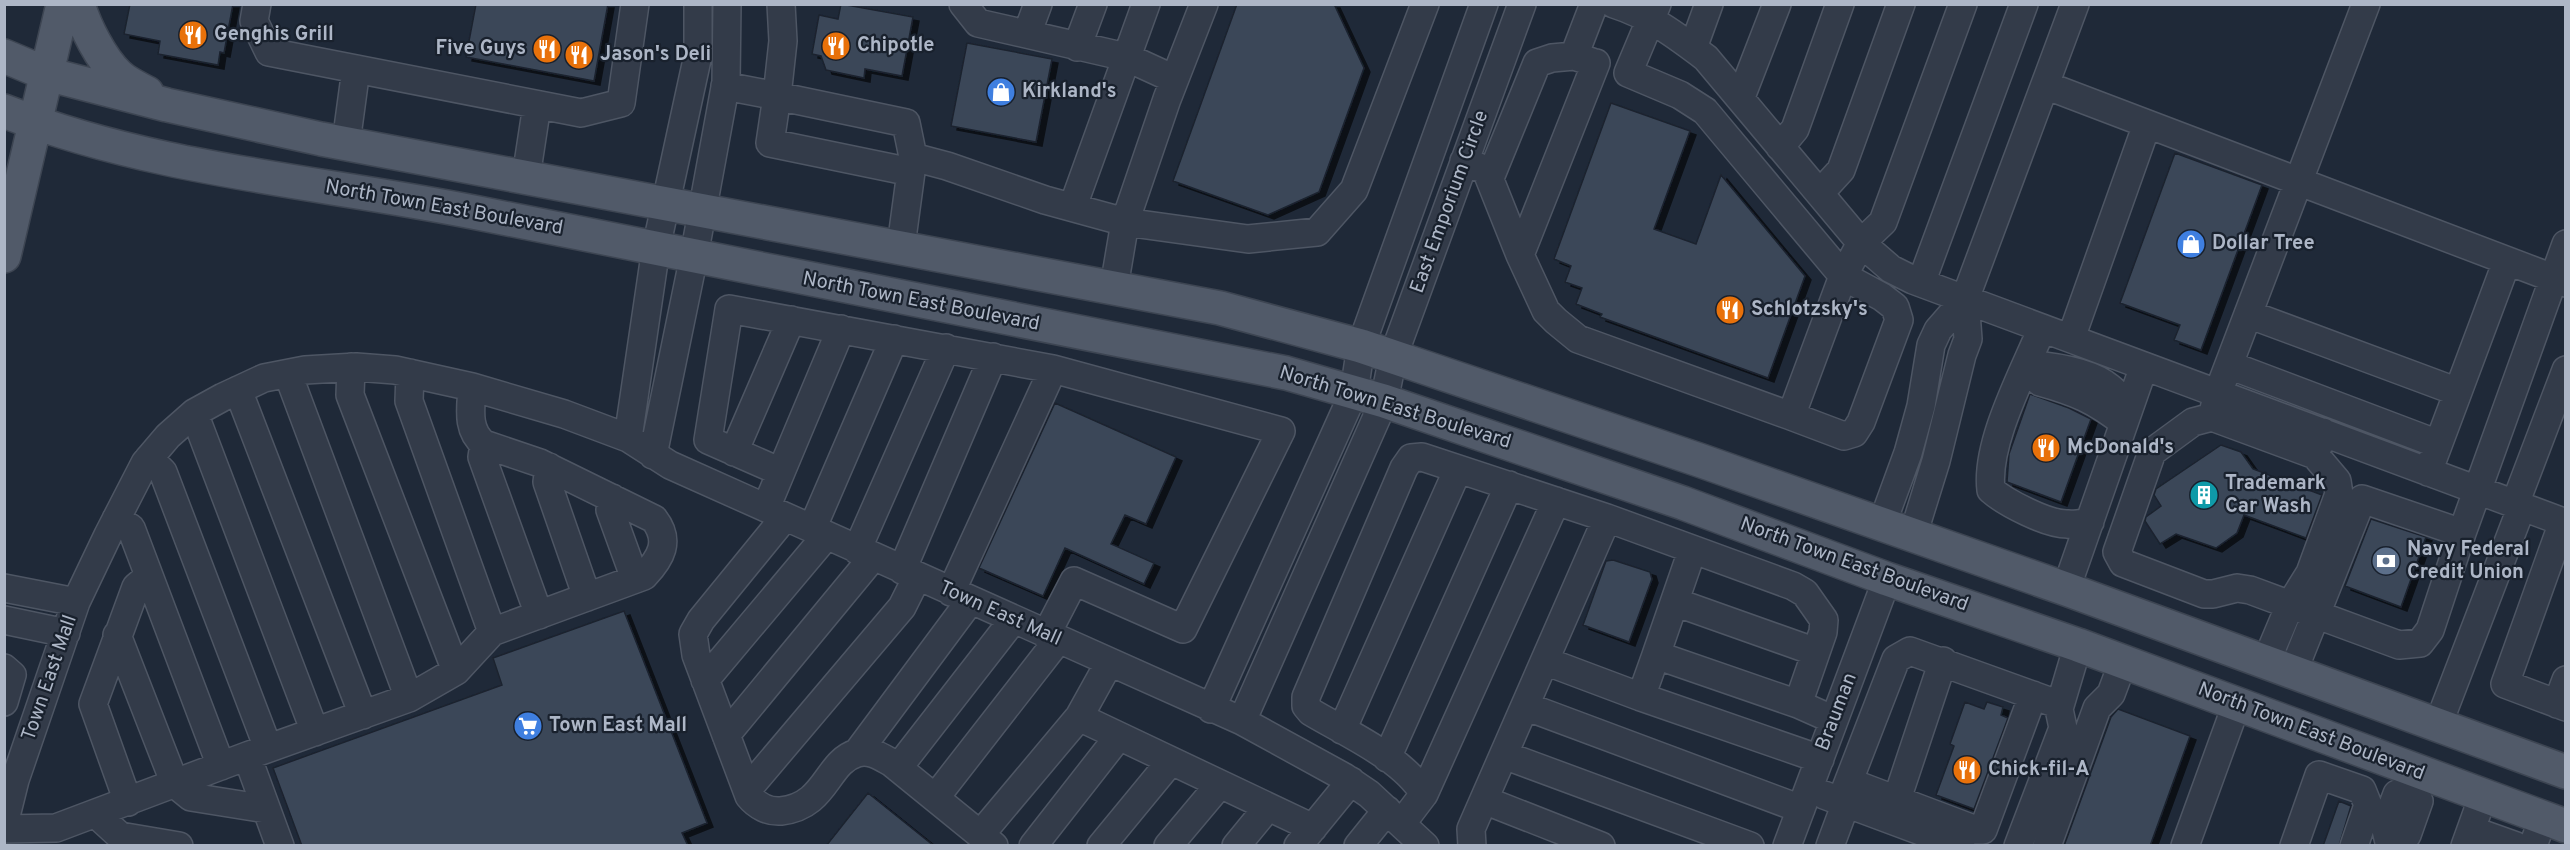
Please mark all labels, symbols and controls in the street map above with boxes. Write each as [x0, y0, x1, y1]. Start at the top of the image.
restaurant icon: Genghis Grill [177, 19, 209, 51]
place label: Genghis Grill [214, 22, 334, 48]
restaurant icon: Chipotle [820, 30, 852, 62]
restaurant icon: Five Guys [531, 33, 563, 65]
place label: Chipotle [857, 33, 935, 59]
place label: Five Guys [435, 36, 526, 62]
restaurant icon: Jason's Deli [563, 39, 595, 71]
place label: Jason's Deli [600, 42, 711, 68]
shop icon: Kirkland's [985, 76, 1017, 108]
place label: Kirkland's [1022, 79, 1117, 105]
street label: East Emporium Circle [1405, 107, 1495, 297]
street label: North Town East Boulevard [323, 174, 565, 242]
shop icon: Dollar Tree [2175, 228, 2207, 260]
place label: Dollar Tree [2212, 231, 2315, 257]
street label: North Town East Boulevard [800, 266, 1042, 338]
restaurant icon: Schlotzsky's [1714, 294, 1746, 326]
place label: Schlotzsky's [1751, 297, 1868, 323]
street label: North Town East Boulevard [1276, 360, 1514, 456]
restaurant icon: McDonald's [2030, 432, 2062, 464]
place label: McDonald's [2067, 435, 2174, 461]
place label: Trademark Car Wash [2225, 471, 2326, 520]
building icon: Trademark Car Wash [2188, 479, 2220, 511]
street label: North Town East Boulevard [1736, 512, 1972, 618]
place label: Navy Federal Credit Union [2407, 537, 2530, 586]
bank icon: Navy Federal Credit Union [2370, 545, 2402, 577]
street label: Town East Mall [935, 575, 1065, 653]
street label: Town East Mall [16, 612, 84, 744]
street label: Brauman [1810, 669, 1864, 755]
street label: North Town East Boulevard [2194, 677, 2428, 787]
supermarket icon: Town East Mall [512, 710, 544, 742]
place label: Town East Mall [549, 713, 687, 739]
restaurant icon: Chick-fil-A [1951, 754, 1983, 786]
place label: Chick-fil-A [1988, 757, 2090, 783]

